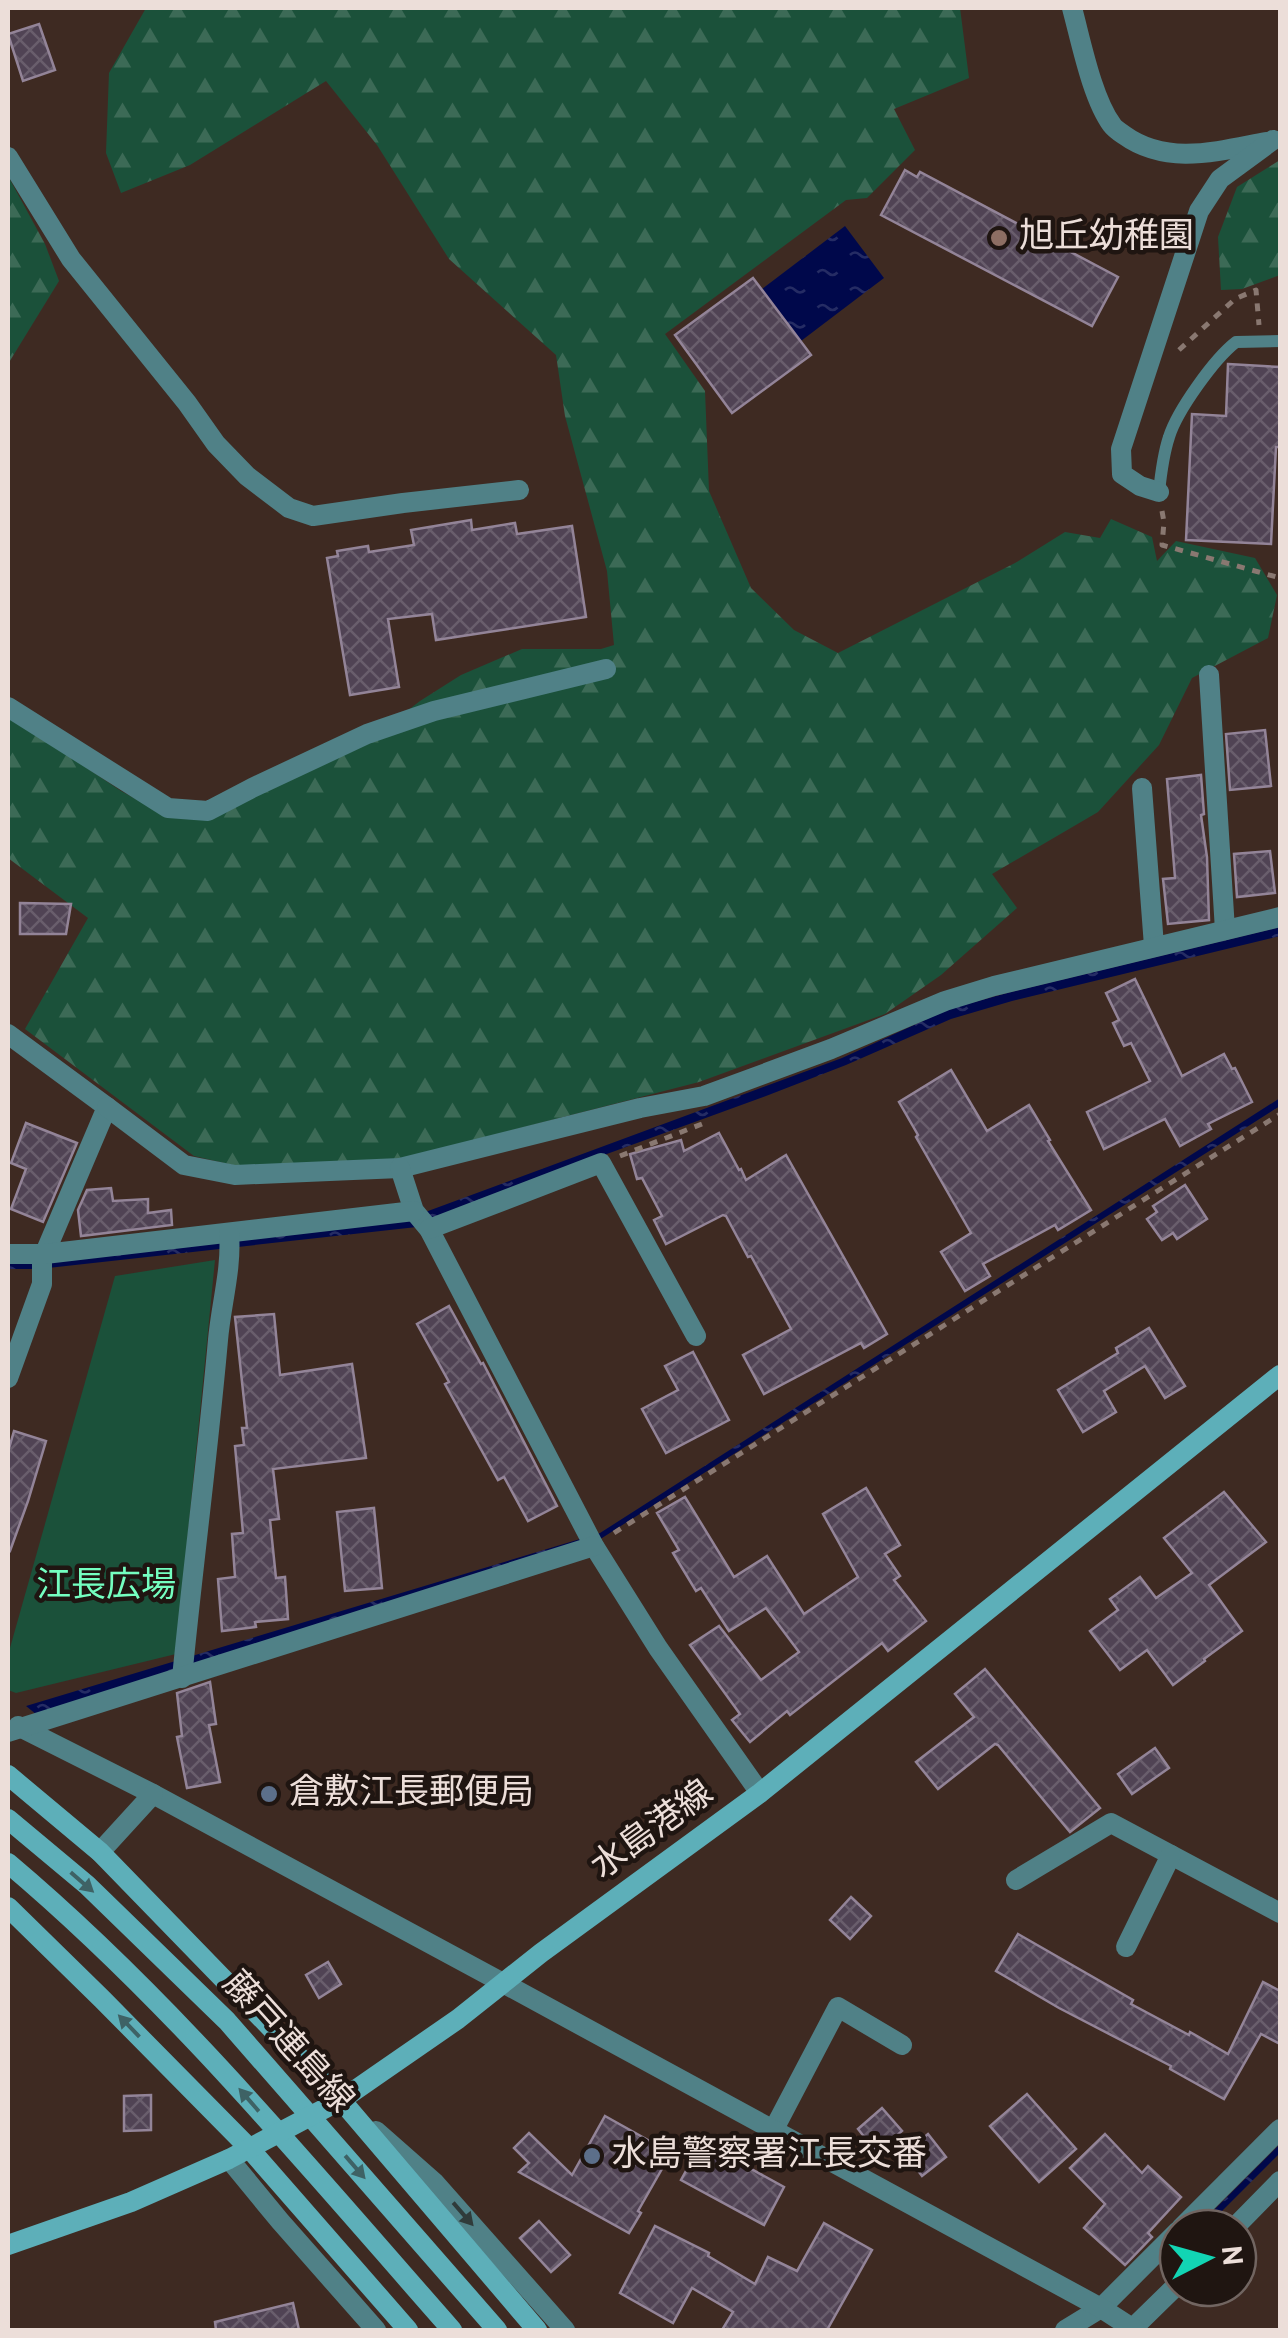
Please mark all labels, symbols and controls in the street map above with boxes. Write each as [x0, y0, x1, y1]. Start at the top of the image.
place label: 旭丘幼稚園 [1019, 216, 1194, 260]
marker: 旭丘幼稚園 [988, 227, 1010, 249]
park label: 江長広場 [36, 1565, 176, 1609]
place label: 倉敷江長郵便局 [289, 1772, 534, 1816]
street label: 水島港線 [583, 1772, 723, 1890]
marker: 倉敷江長郵便局 [258, 1783, 280, 1805]
one-way arrow [69, 1870, 94, 1892]
street label: 藤戸連島線 [212, 1963, 362, 2123]
one-way arrow [118, 2015, 142, 2039]
one-way arrow [238, 2088, 260, 2113]
place label: 水島警察署江長交番 [612, 2134, 927, 2178]
marker: 水島警察署江長交番 [581, 2145, 603, 2167]
one-way arrow [343, 2154, 365, 2179]
one-way arrow [451, 2201, 473, 2226]
north arrow [1158, 2208, 1258, 2308]
text: N [1211, 2244, 1249, 2268]

